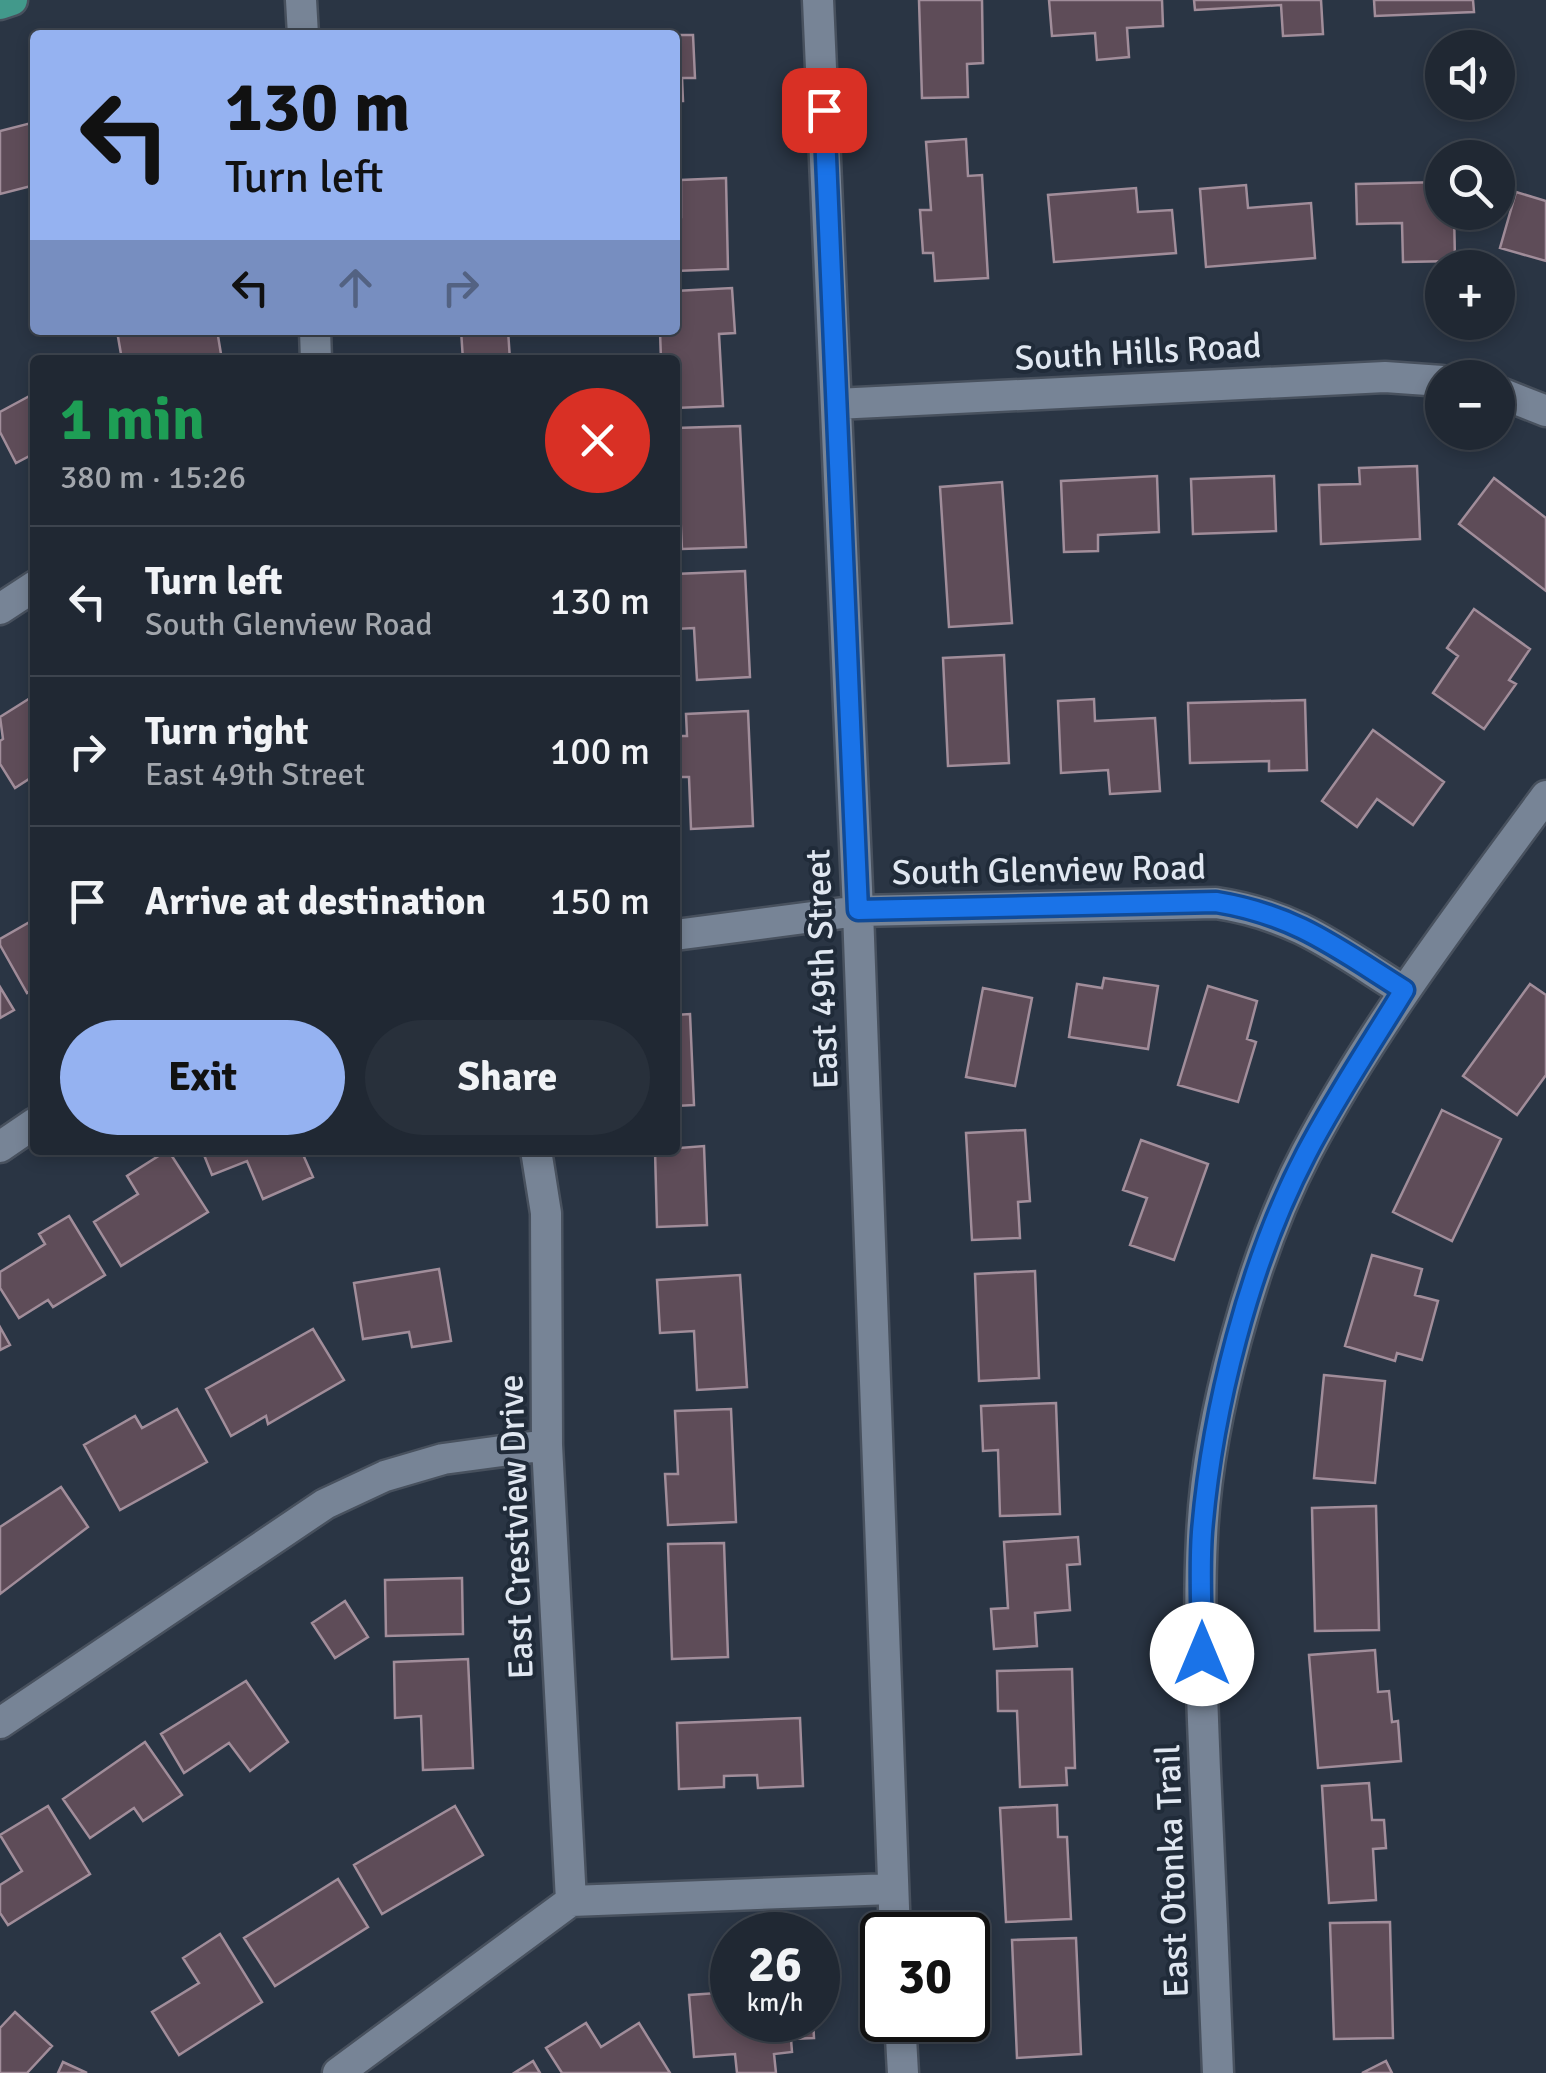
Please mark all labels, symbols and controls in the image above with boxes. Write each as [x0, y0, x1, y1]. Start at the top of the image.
map controls [1425, 30, 1515, 450]
button: sound [1425, 30, 1515, 120]
text: 130 m [225, 64, 410, 150]
pin [782, 68, 867, 153]
icon: left [60, 70, 190, 200]
icon: arrive [797, 83, 852, 138]
button: search [1425, 140, 1515, 230]
text: Turn left [225, 150, 384, 205]
button: + [1425, 250, 1515, 340]
icon: left [223, 260, 278, 315]
icon: ahead [328, 260, 383, 315]
icon: right [433, 260, 488, 315]
street label: South Hills Road [1014, 324, 1262, 380]
button: − [1425, 360, 1515, 450]
text: 1 min [60, 383, 205, 457]
button: close [545, 388, 650, 493]
text: 380 m · 15:26 [60, 458, 246, 497]
text: Turn left [145, 558, 283, 605]
icon: left [60, 574, 115, 629]
text: 130 m [550, 578, 650, 625]
text: South Glenview Road [145, 605, 432, 644]
text: Turn right [145, 708, 309, 755]
icon: right [60, 724, 115, 779]
text: 100 m [550, 728, 650, 775]
text: East 49th Street [145, 755, 365, 794]
street label: South Glenview Road [892, 846, 1206, 894]
street label: East 49th Street [796, 848, 848, 1090]
icon: arrive [60, 874, 115, 929]
text: Arrive at destination [145, 878, 486, 925]
text: 150 m [550, 878, 650, 925]
button: Exit [60, 1020, 345, 1135]
button: Share [365, 1020, 650, 1135]
street label: East Crestview Drive [489, 1374, 543, 1680]
position arrow [1150, 1602, 1254, 1706]
street label: East Otonka Trail [1146, 1744, 1198, 1998]
speed limit sign: 30 [860, 1912, 990, 2042]
text: 26 [748, 1934, 802, 1996]
text: km/h [747, 1987, 803, 2018]

